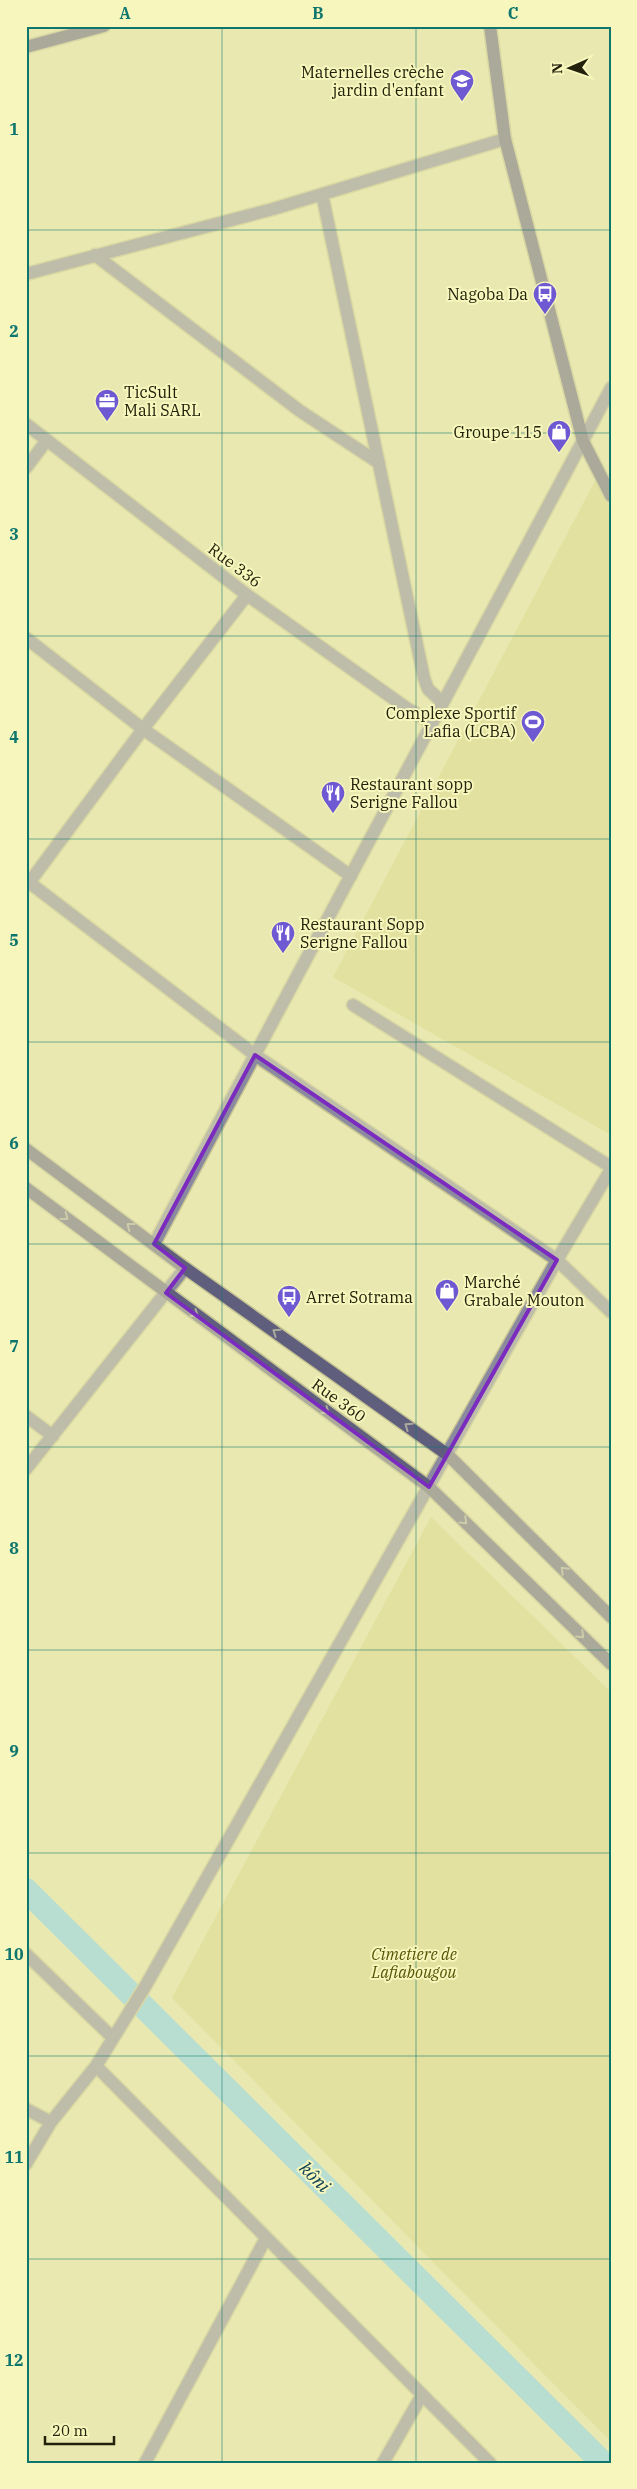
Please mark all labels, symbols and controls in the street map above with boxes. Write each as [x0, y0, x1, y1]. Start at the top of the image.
text: A [119, 3, 131, 23]
text: B [312, 3, 324, 23]
text: C [508, 3, 518, 23]
north arrow [544, 42, 594, 92]
place label: Maternelles crèche jardin d'enfant [301, 62, 444, 100]
text: N [548, 63, 566, 74]
school or university icon: Maternelles crèche jardin d'enfant [449, 68, 475, 102]
text: 1 [9, 119, 19, 139]
bus stop icon: Nagoba Da [532, 281, 558, 315]
place label: Nagoba Da [447, 284, 528, 304]
text: 2 [9, 321, 19, 341]
place label: TicSult Mali SARL [124, 382, 201, 420]
office icon: TicSult Mali SARL [94, 388, 120, 422]
shop icon: Groupe 115 [546, 419, 572, 453]
place label: Groupe 115 [453, 422, 542, 442]
text: 3 [9, 524, 19, 544]
street label: Rue 336 [204, 538, 266, 592]
place label: Complexe Sportif Lafia (LCBA) [386, 703, 518, 741]
sports icon: Complexe Sportif Lafia (LCBA) [520, 709, 546, 743]
text: 4 [9, 727, 19, 747]
place label: Restaurant sopp Serigne Fallou [350, 774, 473, 812]
restaurant icon: Restaurant sopp Serigne Fallou [320, 780, 346, 814]
place label: Restaurant Sopp Serigne Fallou [300, 914, 425, 952]
restaurant icon: Restaurant Sopp Serigne Fallou [270, 920, 296, 954]
text: 5 [9, 930, 19, 950]
text: 6 [9, 1133, 19, 1153]
one-way arrow [59, 1211, 69, 1220]
one-way arrow [126, 1223, 136, 1232]
place label: Marché Grabale Mouton [464, 1272, 585, 1310]
shop icon: Marché Grabale Mouton [434, 1278, 460, 1312]
bus stop icon: Arret Sotrama [276, 1284, 302, 1318]
place label: Arret Sotrama [306, 1287, 413, 1307]
one-way arrow [189, 1309, 198, 1317]
one-way arrow [272, 1329, 282, 1338]
text: 7 [9, 1336, 19, 1356]
street label: Rue 360 [308, 1374, 370, 1426]
one-way arrow [320, 1405, 330, 1414]
one-way arrow [405, 1424, 414, 1432]
one-way arrow [459, 1515, 468, 1524]
text: 8 [9, 1538, 19, 1558]
one-way arrow [561, 1567, 570, 1576]
one-way arrow [575, 1629, 584, 1638]
text: 9 [9, 1741, 19, 1761]
text: 10 [4, 1944, 24, 1964]
park label: Cimetiere de Lafiabougou [371, 1944, 457, 1982]
text: 11 [4, 2147, 24, 2167]
water label: kôni [295, 2157, 336, 2198]
text: 12 [4, 2350, 24, 2370]
scale bar [45, 2414, 114, 2446]
text: 20 m [52, 2421, 88, 2440]

